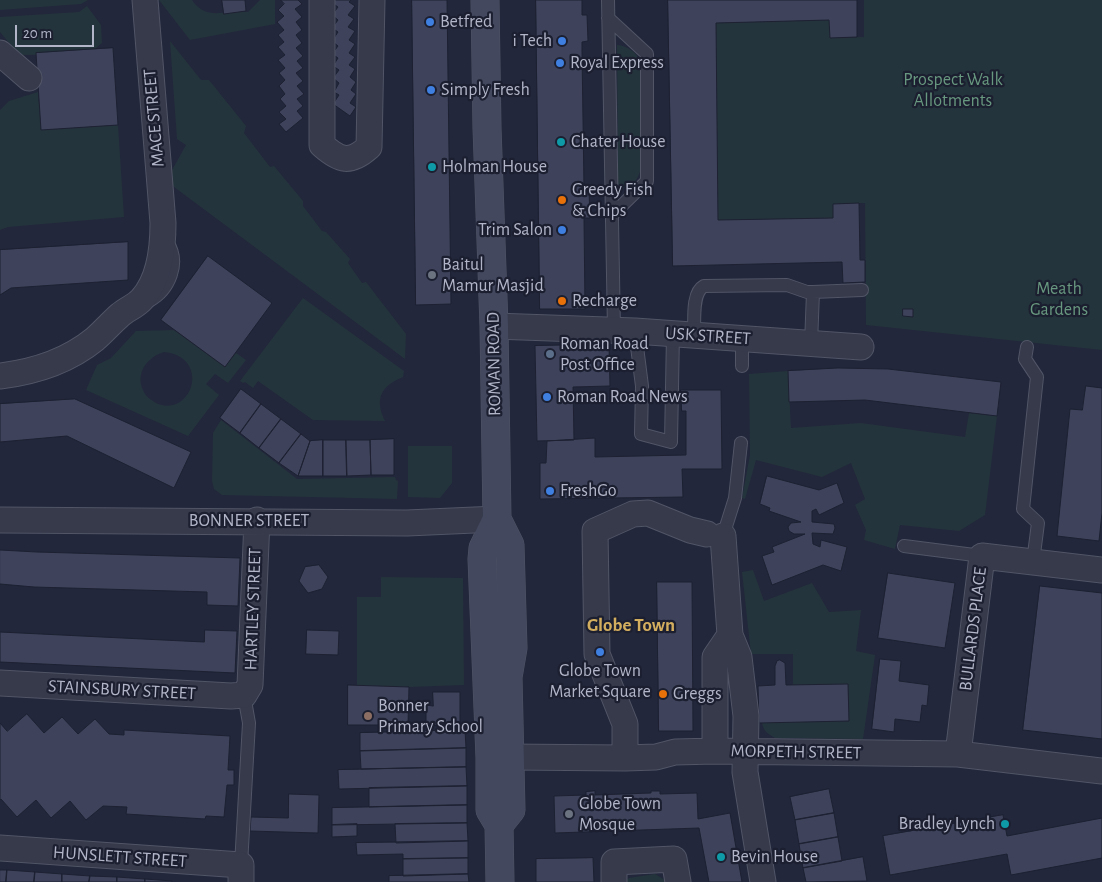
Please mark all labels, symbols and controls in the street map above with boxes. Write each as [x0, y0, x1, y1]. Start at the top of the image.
place label: Betfred [440, 11, 492, 33]
scale bar [18, 15, 96, 47]
marker: Betfred [424, 16, 436, 28]
text: 20 m [23, 26, 52, 41]
place label: i Tech [512, 30, 552, 52]
marker: i Tech [556, 35, 568, 47]
place label: Royal Express [570, 52, 664, 74]
marker: Royal Express [554, 57, 566, 69]
street label: MACE STREET [139, 68, 169, 168]
park label: Prospect Walk Allotments [903, 69, 1003, 112]
place label: Simply Fresh [441, 79, 530, 101]
marker: Simply Fresh [425, 84, 437, 96]
place label: Chater House [571, 131, 666, 153]
marker: Chater House [555, 136, 567, 148]
place label: Holman House [442, 156, 547, 178]
marker: Holman House [426, 161, 438, 173]
place label: Greedy Fish & Chips [572, 179, 653, 222]
marker: Greedy Fish & Chips [556, 194, 568, 206]
place label: Trim Salon [478, 219, 552, 241]
marker: Trim Salon [556, 224, 568, 236]
place label: Baitul Mamur Masjid [442, 254, 544, 296]
marker: Baitul Mamur Masjid [426, 269, 438, 281]
park label: Meath Gardens [1030, 278, 1088, 320]
place label: Recharge [572, 290, 637, 312]
marker: Recharge [556, 295, 568, 307]
street label: ROMAN ROAD [482, 312, 506, 416]
street label: USK STREET [664, 322, 752, 350]
place label: Roman Road Post Office [560, 333, 649, 376]
marker: Roman Road Post Office [544, 348, 556, 360]
place label: Roman Road News [557, 386, 688, 408]
marker: Roman Road News [541, 391, 553, 403]
place label: FreshGo [560, 480, 617, 502]
marker: FreshGo [544, 485, 556, 497]
street label: BONNER STREET [189, 510, 309, 532]
street label: HARTLEY STREET [240, 547, 266, 671]
street label: BULLARDS PLACE [955, 566, 991, 692]
district label: Globe Town [587, 614, 675, 636]
marker: Globe Town Market Square [594, 646, 606, 658]
place label: Globe Town Market Square [549, 660, 651, 702]
street label: STAINSBURY STREET [47, 675, 197, 705]
place label: Greggs [673, 683, 722, 705]
marker: Greggs [657, 688, 669, 700]
place label: Bonner Primary School [378, 695, 483, 738]
marker: Bonner Primary School [362, 710, 374, 722]
street label: MORPETH STREET [730, 740, 862, 764]
place label: Globe Town Mosque [579, 793, 661, 836]
marker: Globe Town Mosque [563, 808, 575, 820]
place label: Bradley Lynch [899, 813, 995, 835]
marker: Bradley Lynch [999, 818, 1011, 830]
street label: HUNSLETT STREET [52, 842, 188, 872]
place label: Bevin House [731, 846, 818, 868]
marker: Bevin House [715, 851, 727, 863]

